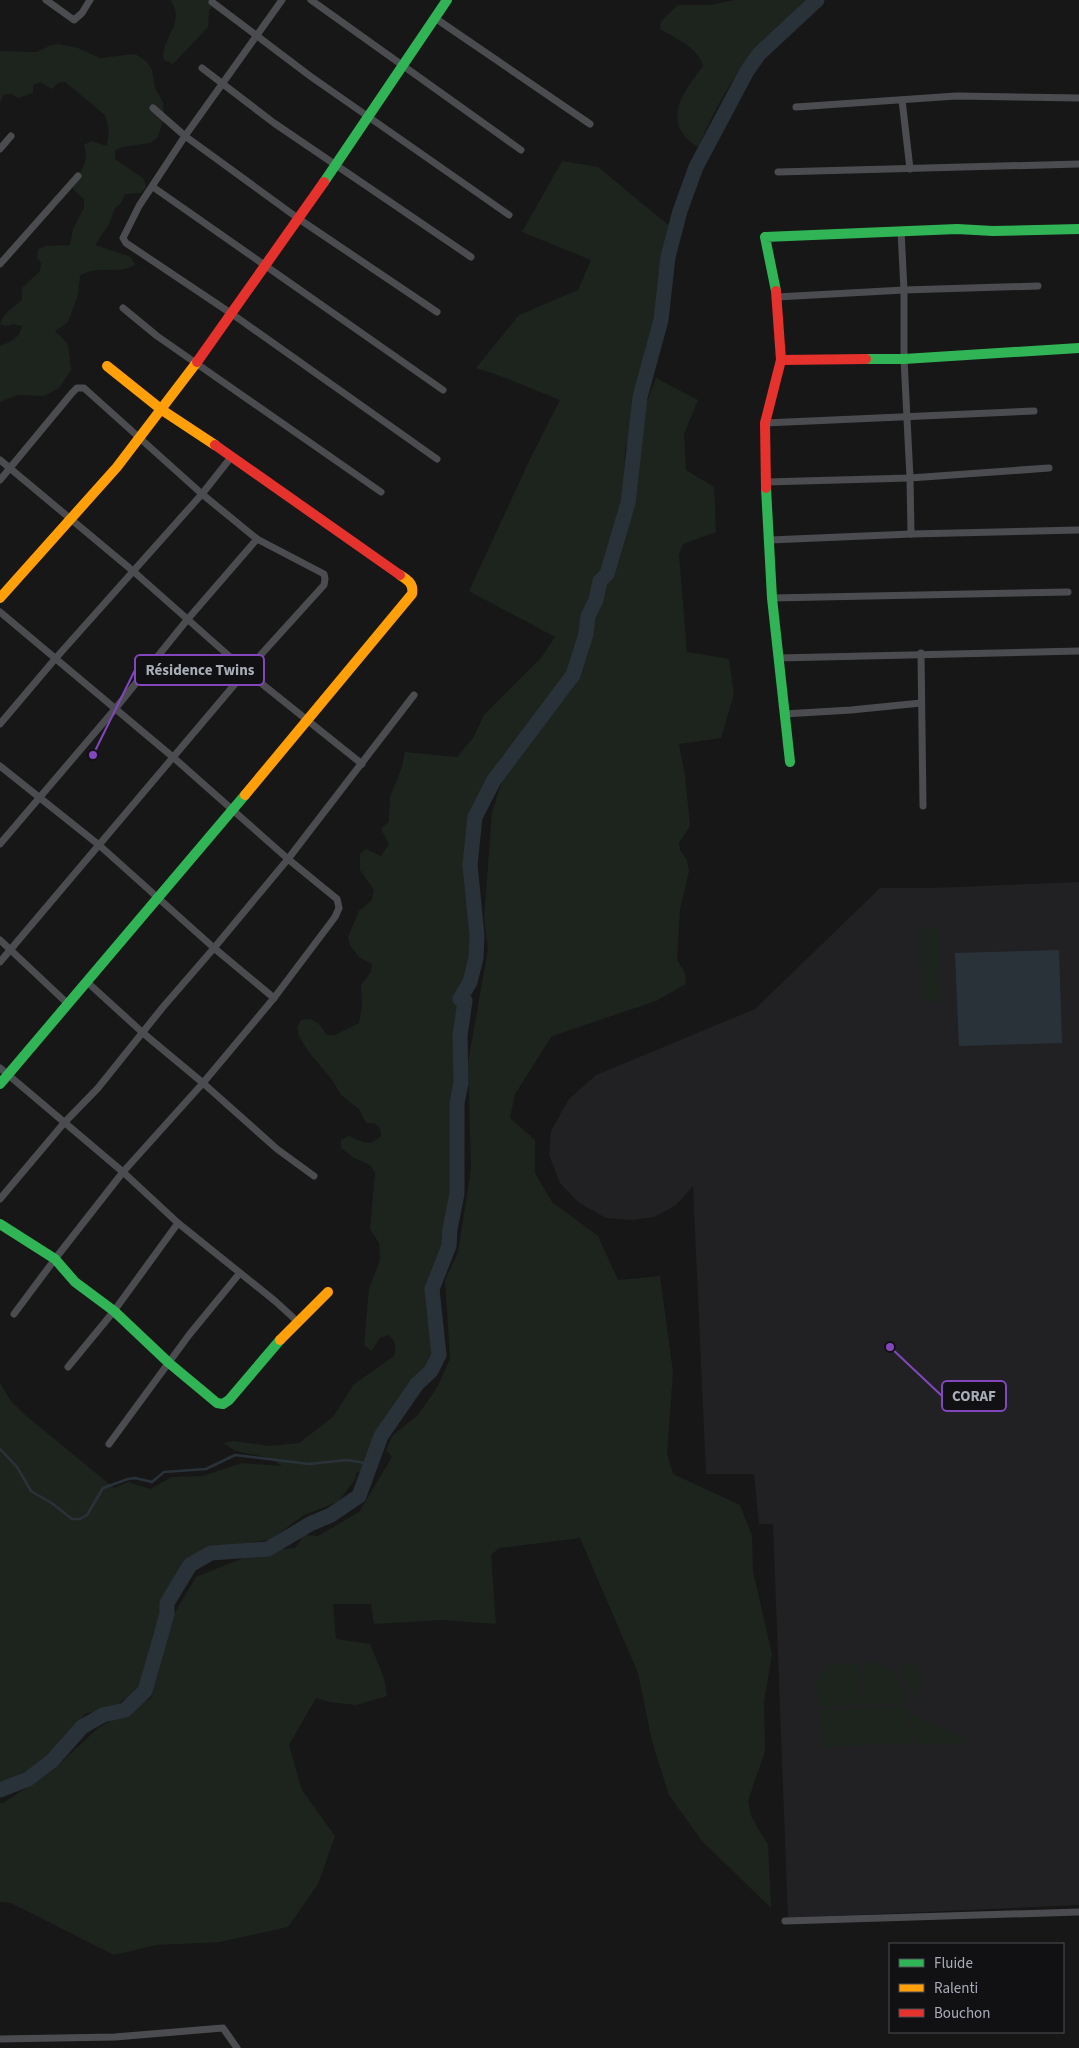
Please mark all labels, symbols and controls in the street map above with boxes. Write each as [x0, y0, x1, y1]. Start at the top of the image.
callout: Résidence Twins [135, 655, 264, 685]
text: Résidence Twins [146, 660, 255, 681]
callout: CORAF [942, 1381, 1006, 1411]
text: CORAF [952, 1386, 996, 1407]
legend [889, 1943, 1064, 2033]
text: Fluide [934, 1953, 973, 1974]
text: Ralenti [934, 1978, 978, 1999]
text: Bouchon [934, 2003, 990, 2024]

